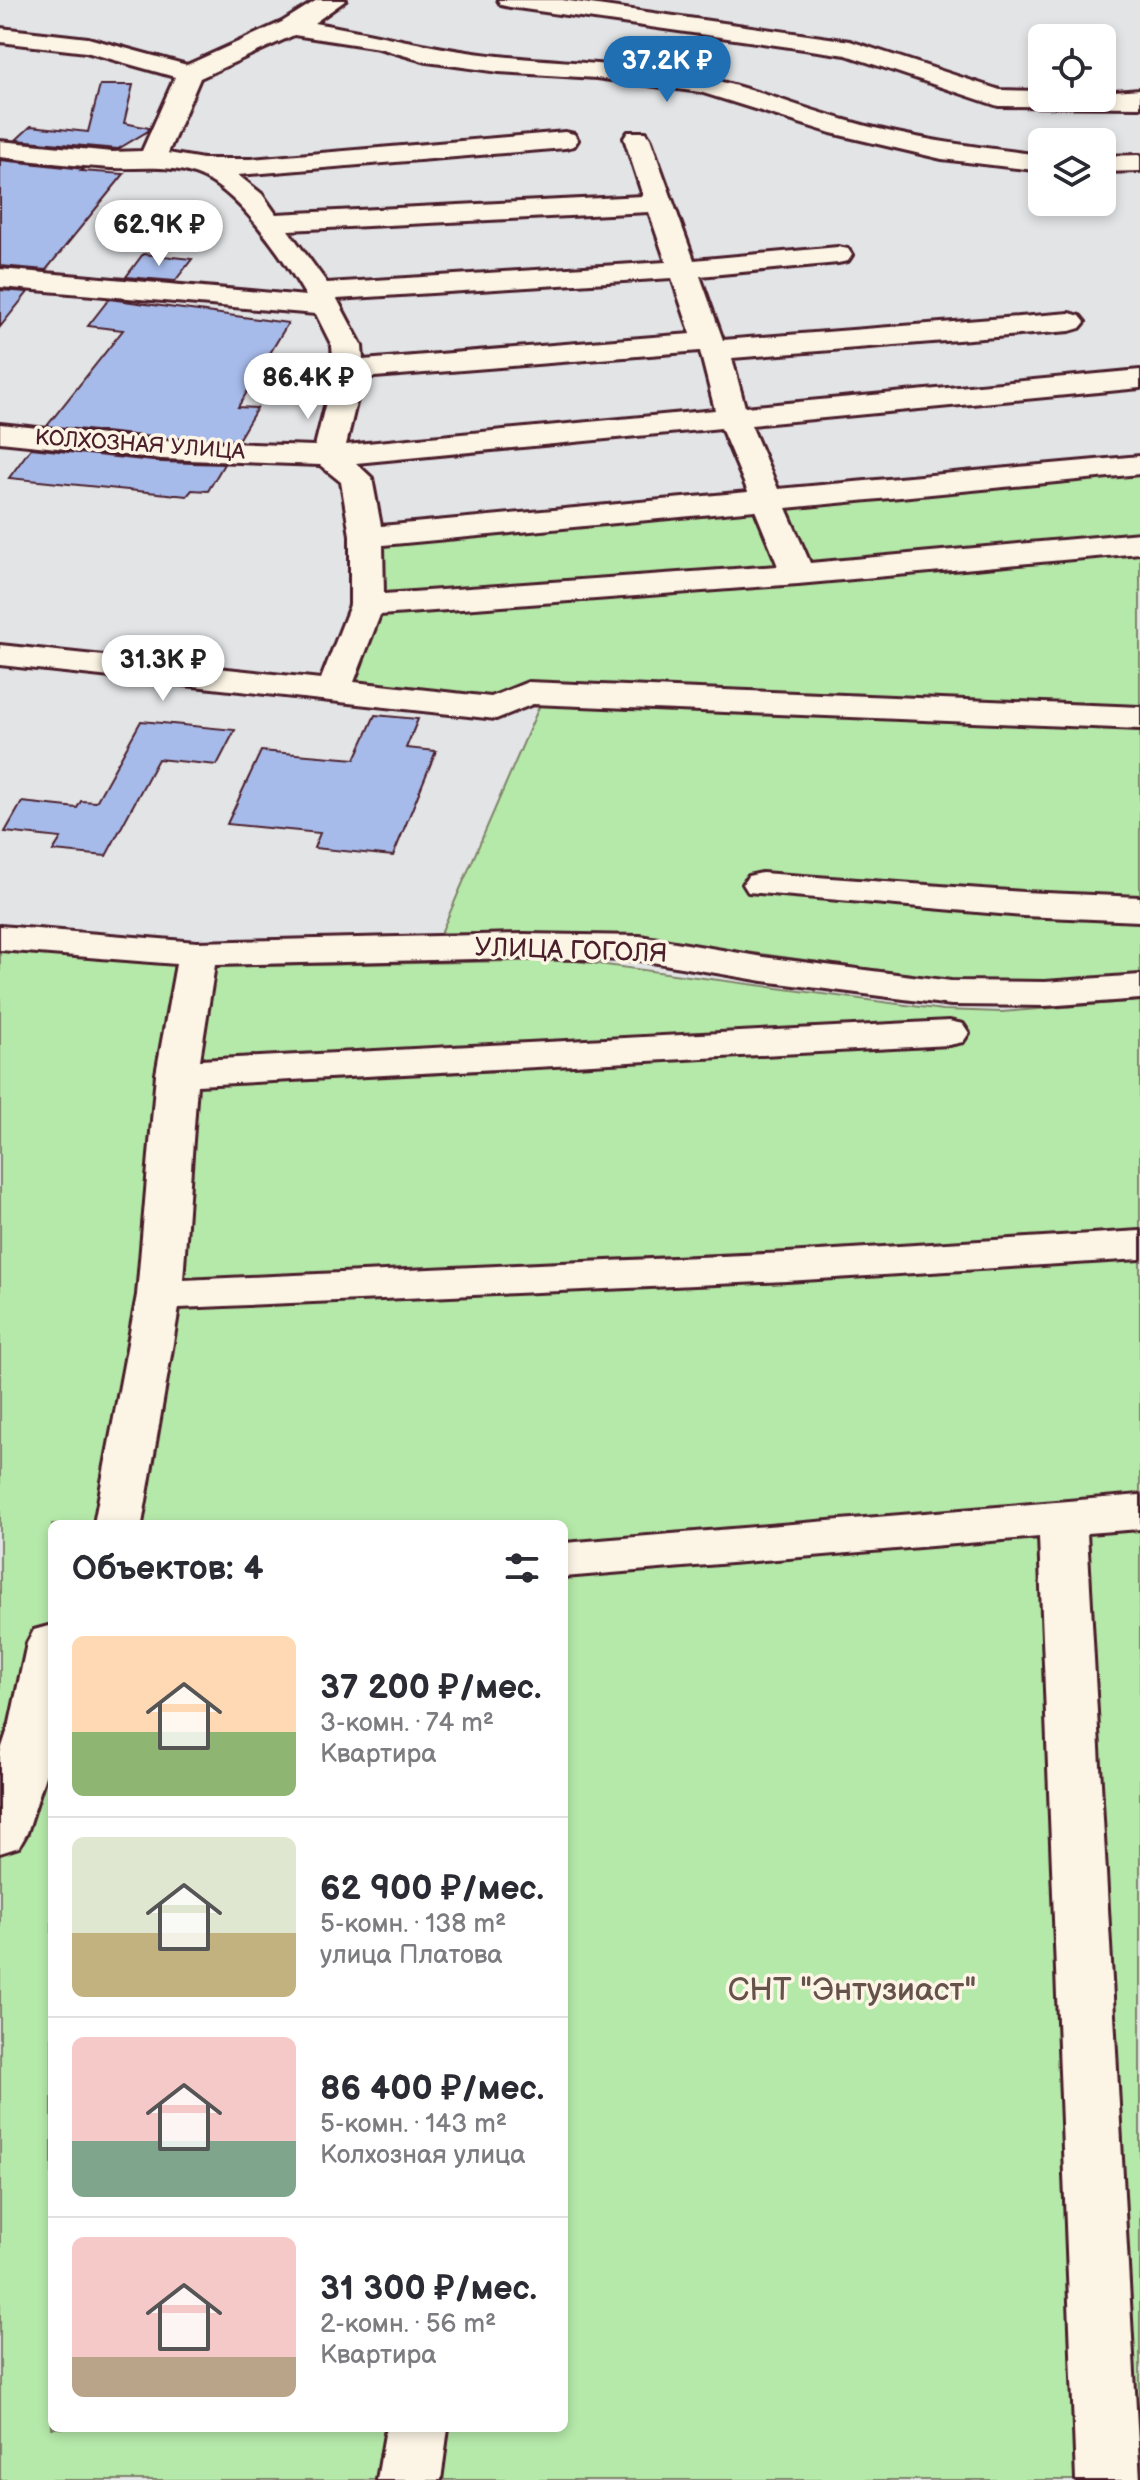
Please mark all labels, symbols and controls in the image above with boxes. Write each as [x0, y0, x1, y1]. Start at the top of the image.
map controls [1028, 24, 1116, 216]
button: locate [1028, 24, 1116, 112]
pin: 37.2K ₽ [593, 36, 741, 104]
text: 37.2K ₽ [622, 46, 712, 77]
button: layers [1028, 128, 1116, 216]
pin: 62.9K ₽ [85, 200, 233, 268]
text: 62.9K ₽ [113, 210, 205, 241]
pin: 86.4K ₽ [234, 353, 382, 421]
text: 86.4K ₽ [262, 363, 354, 394]
street label: КОЛХОЗНАЯ УЛИЦА [34, 424, 247, 466]
pin: 31.3K ₽ [89, 635, 237, 703]
text: 31.3K ₽ [120, 645, 206, 676]
street label: УЛИЦА ГОГОЛЯ [474, 932, 668, 970]
icon: filters [500, 1546, 544, 1590]
text: Объектов: 4 [72, 1548, 264, 1589]
text: 37 200 ₽/мес. [320, 1667, 541, 1708]
icon: home [136, 1668, 232, 1764]
text: 3-комн. · 74 m² [320, 1708, 494, 1739]
text: Квартира [320, 1739, 437, 1770]
text: 62 900 ₽/мес. [320, 1868, 544, 1909]
icon: home [136, 1869, 232, 1965]
text: 5-комн. · 138 m² [320, 1909, 506, 1940]
text: улица Платова [320, 1940, 503, 1971]
park label: СНТ "Энтузиаст" [728, 1971, 976, 2010]
text: 86 400 ₽/мес. [320, 2068, 544, 2109]
icon: home [136, 2069, 232, 2165]
text: 5-комн. · 143 m² [320, 2109, 507, 2140]
text: Колхозная улица [320, 2140, 526, 2171]
text: 31 300 ₽/мес. [320, 2268, 537, 2309]
icon: home [136, 2269, 232, 2365]
text: 2-комн. · 56 m² [320, 2309, 496, 2340]
text: Квартира [320, 2340, 437, 2371]

